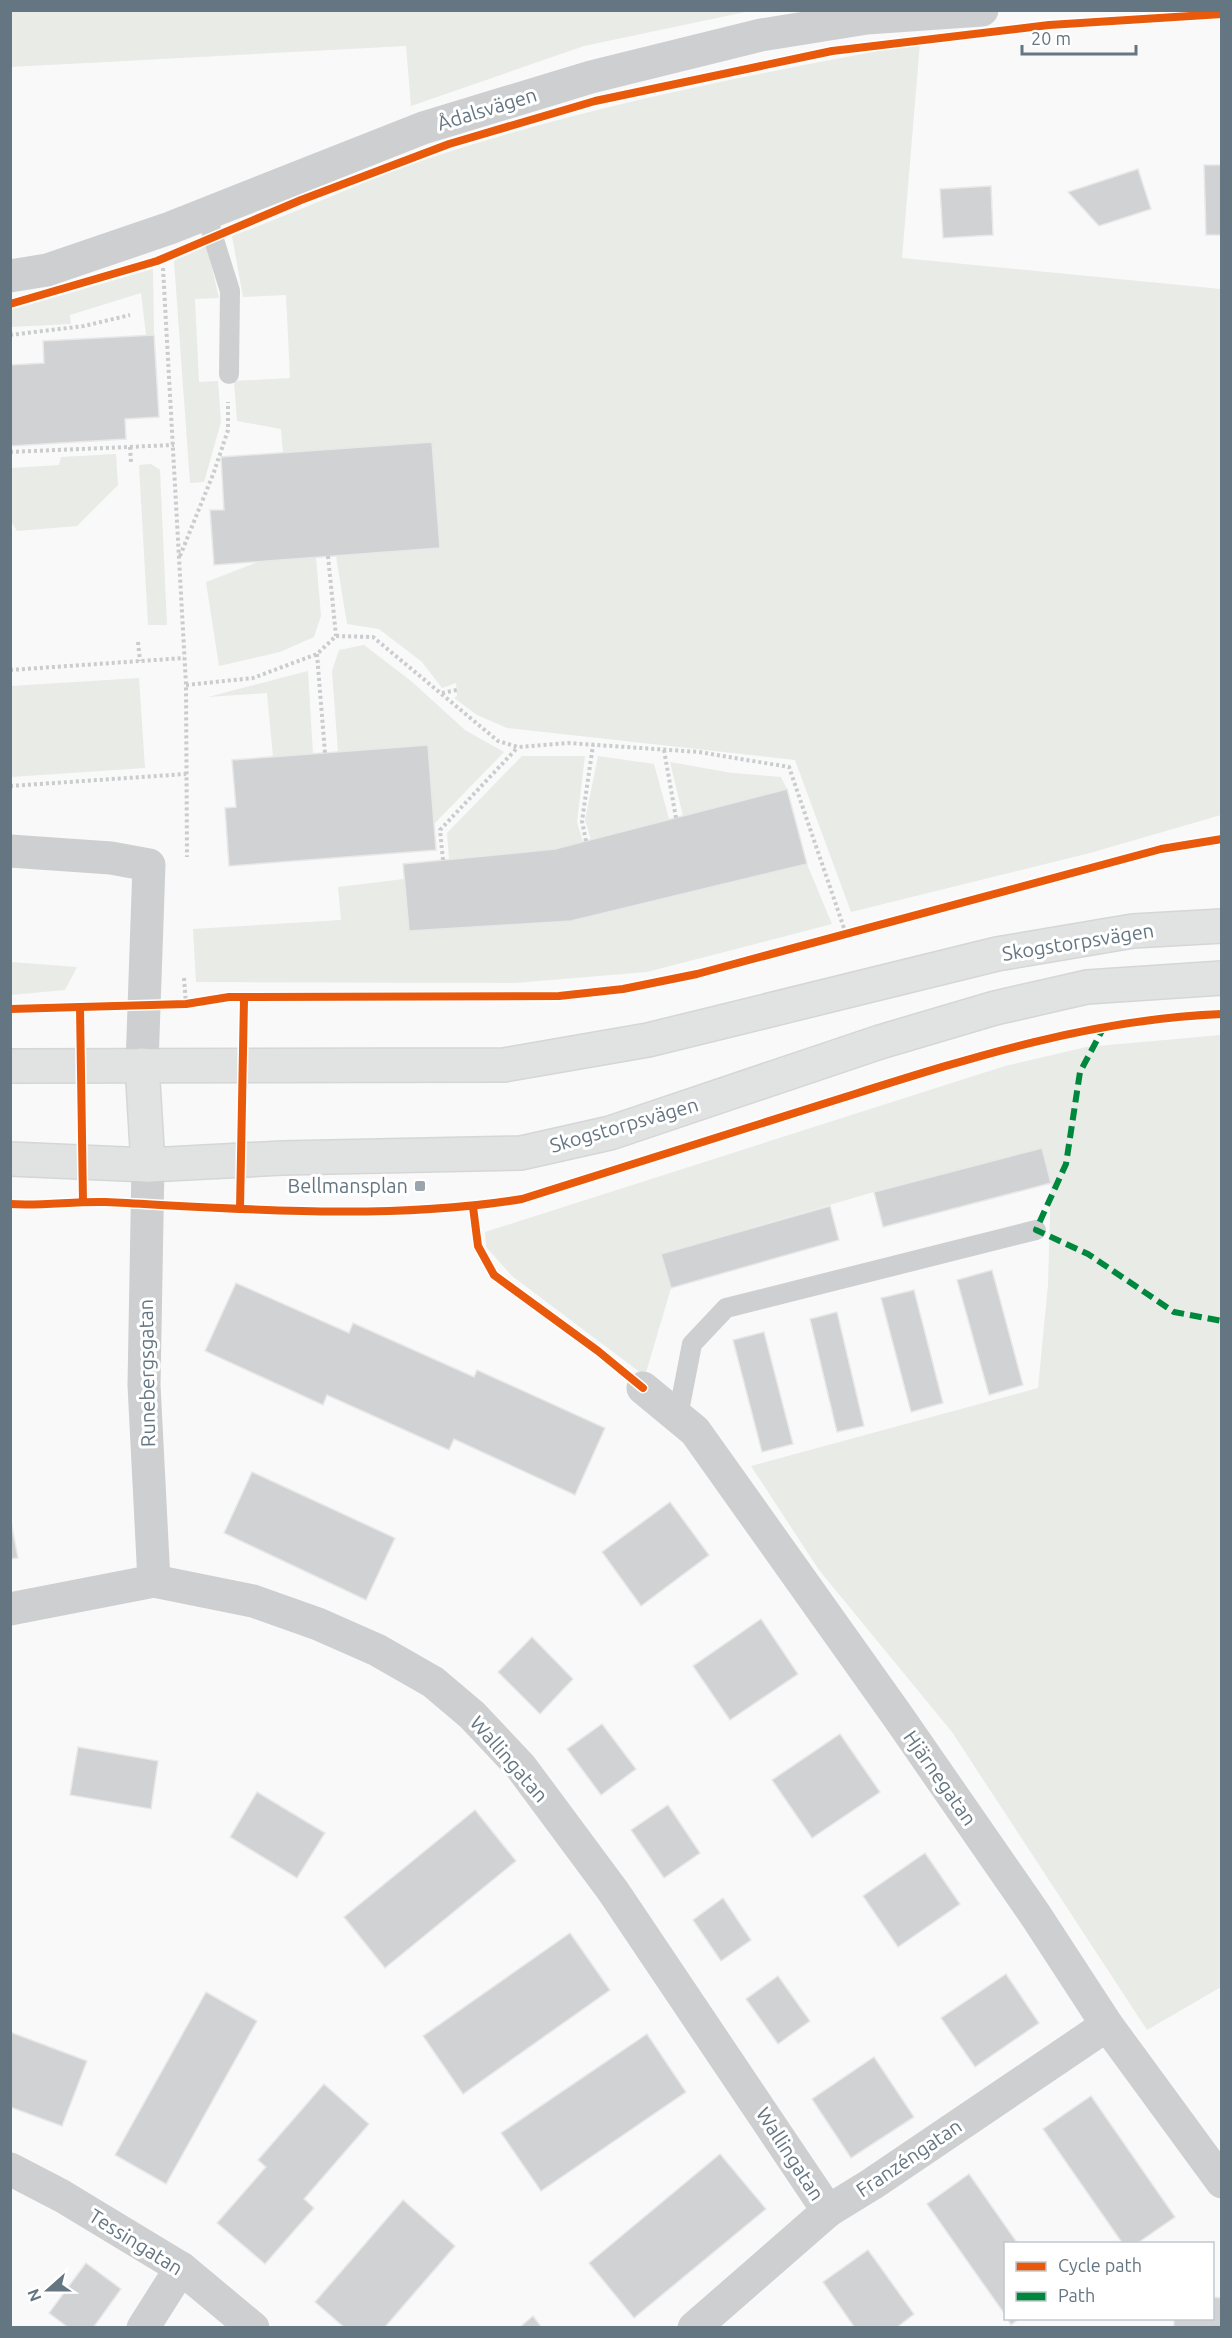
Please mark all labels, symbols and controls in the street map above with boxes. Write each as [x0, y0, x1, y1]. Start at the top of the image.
scale bar [1022, 18, 1136, 56]
text: 20 m [1031, 28, 1071, 48]
street label: Ådalsvägen [434, 82, 539, 135]
street label: Skogstorpsvägen [1000, 918, 1156, 965]
street label: Skogstorpsvägen [547, 1092, 701, 1157]
place label: Bellmansplan [287, 1174, 408, 1197]
marker: Bellmansplan [413, 1179, 427, 1193]
street label: Runebergsgatan [134, 1299, 159, 1447]
street label: Wallingatan [466, 1711, 553, 1806]
street label: Hjärnegatan [899, 1726, 981, 1830]
street label: Wallingatan [752, 2103, 829, 2205]
street label: Franzéngatan [852, 2114, 966, 2201]
street label: Tessingatan [85, 2204, 187, 2279]
legend [1004, 2242, 1214, 2320]
text: Cycle path [1058, 2255, 1142, 2275]
north arrow [18, 2260, 78, 2320]
text: Path [1058, 2285, 1095, 2305]
text: N [23, 2287, 45, 2304]

